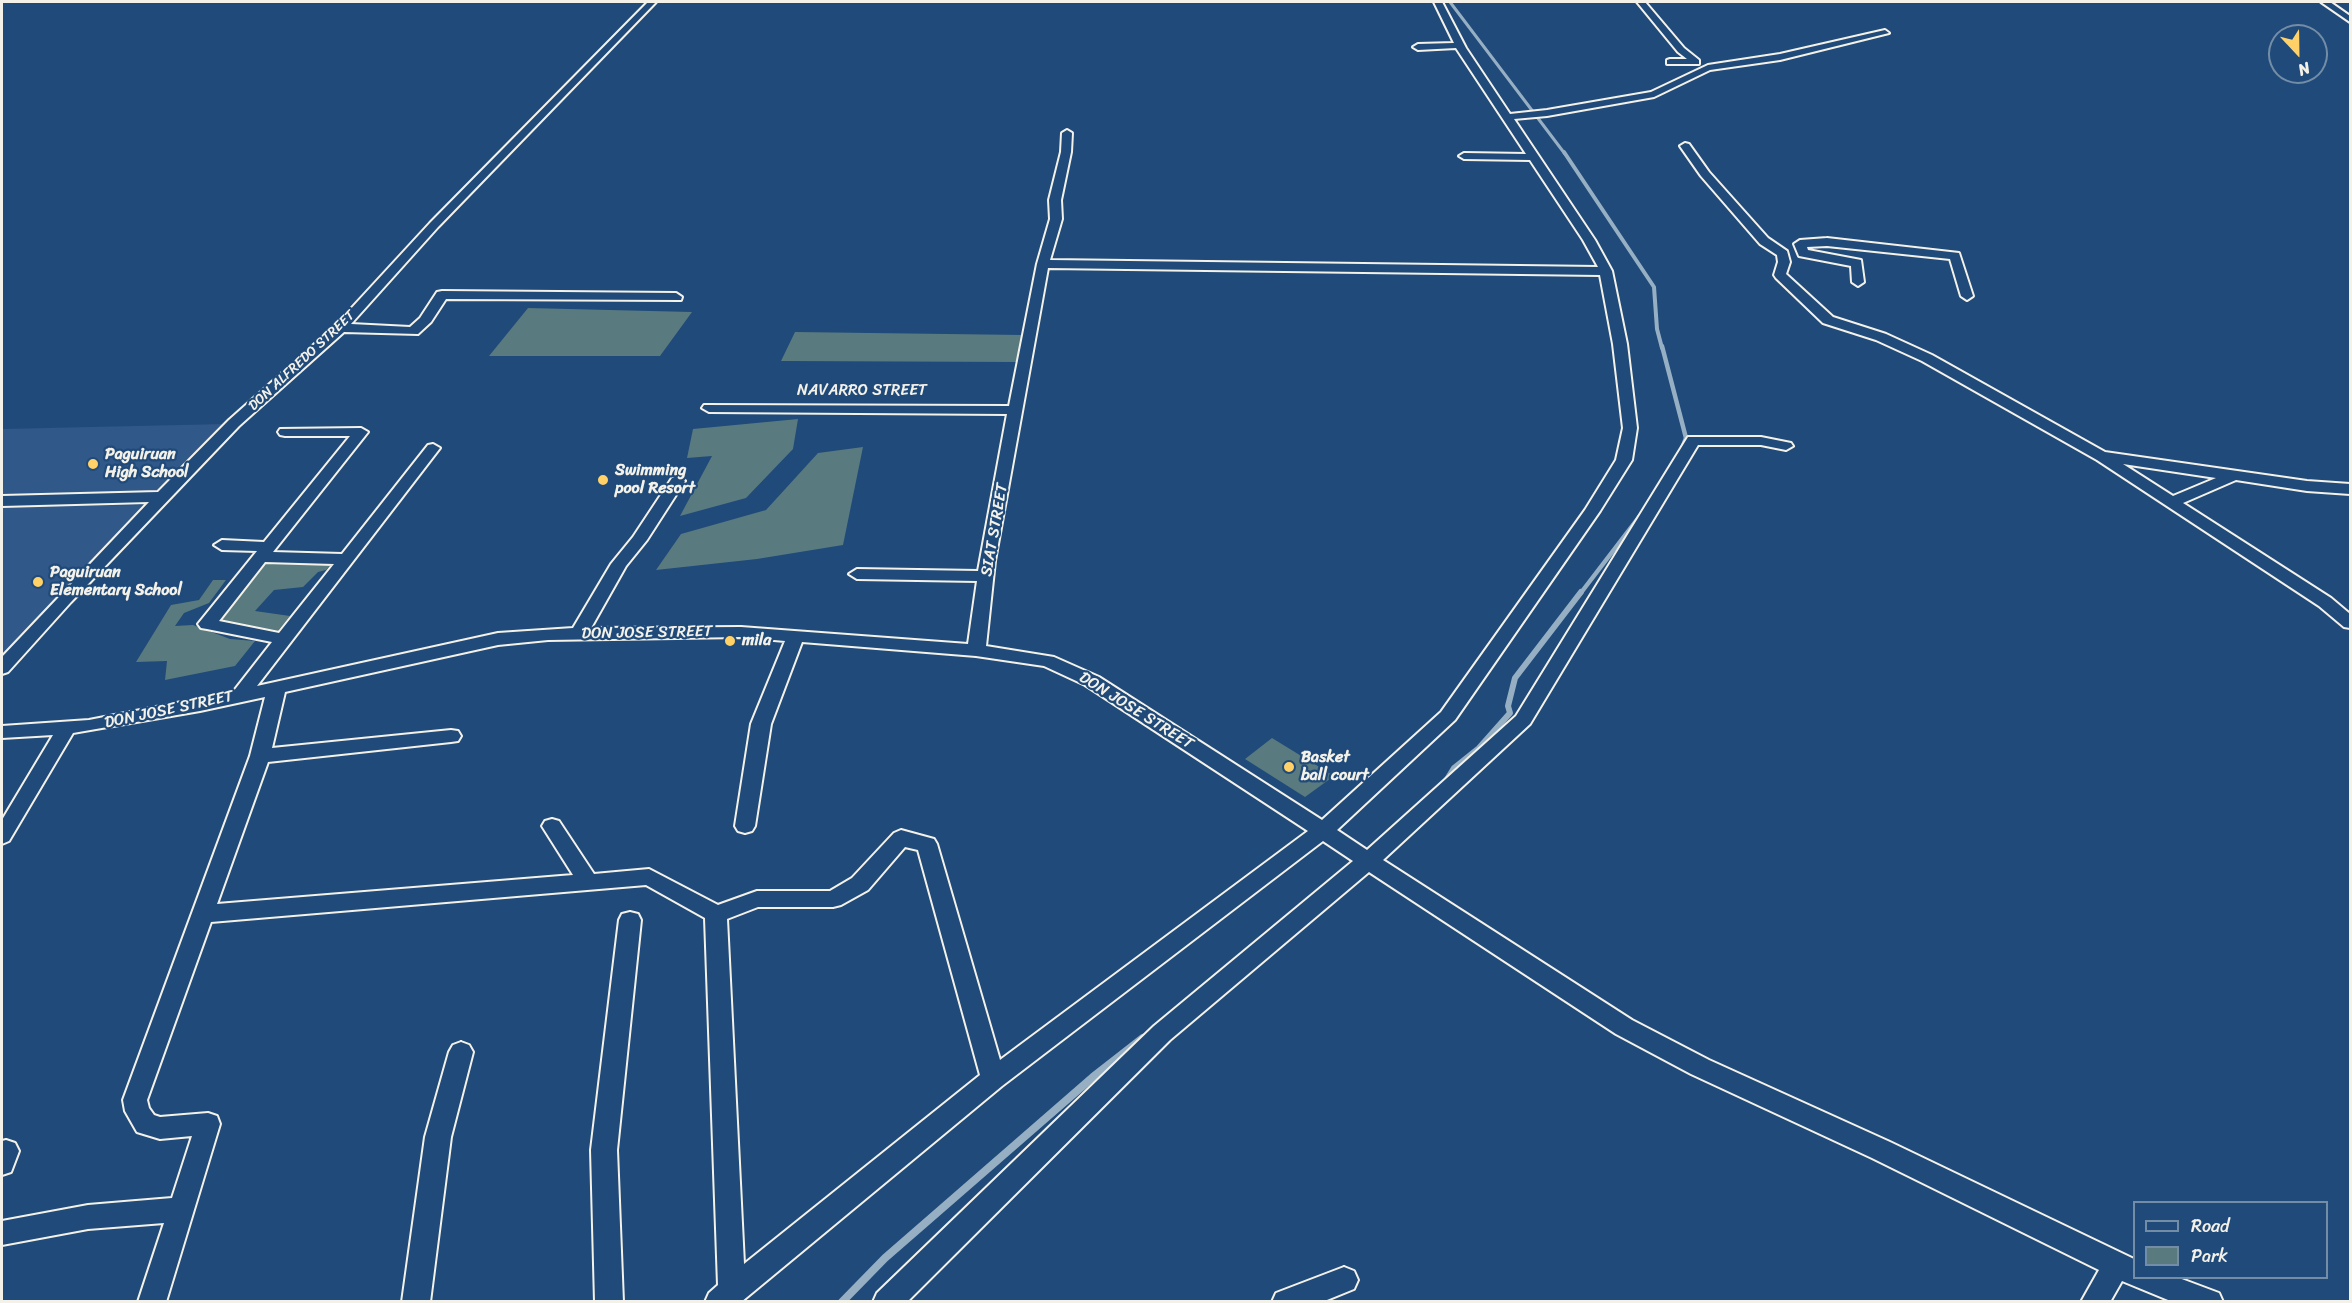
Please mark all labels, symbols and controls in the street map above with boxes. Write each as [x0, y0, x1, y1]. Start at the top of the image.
north arrow [2268, 24, 2328, 84]
text: N [2294, 54, 2315, 85]
street label: DON ALFREDO STREET [245, 307, 359, 415]
street label: NAVARRO STREET [797, 381, 927, 401]
place label: Paguiruan High School [105, 445, 189, 483]
marker: Paguiruan High School [86, 457, 100, 471]
place label: Swimming pool Resort [615, 461, 695, 499]
marker: Swimming pool Resort [596, 473, 610, 487]
street label: SIAT STREET [977, 482, 1013, 578]
place label: Paguiruan Elementary School [50, 563, 182, 601]
marker: Paguiruan Elementary School [31, 575, 45, 589]
street label: DON JOSE STREET [581, 622, 713, 644]
place label: mila [742, 631, 771, 651]
marker: mila [723, 634, 737, 648]
street label: DON JOSE STREET [1075, 668, 1197, 754]
street label: DON JOSE STREET [103, 687, 235, 733]
place label: Basket ball court [1301, 748, 1369, 786]
marker: Basket ball court [1282, 760, 1296, 774]
legend [2133, 1201, 2328, 1279]
text: Road [2191, 1210, 2230, 1242]
text: Park [2191, 1240, 2228, 1272]

